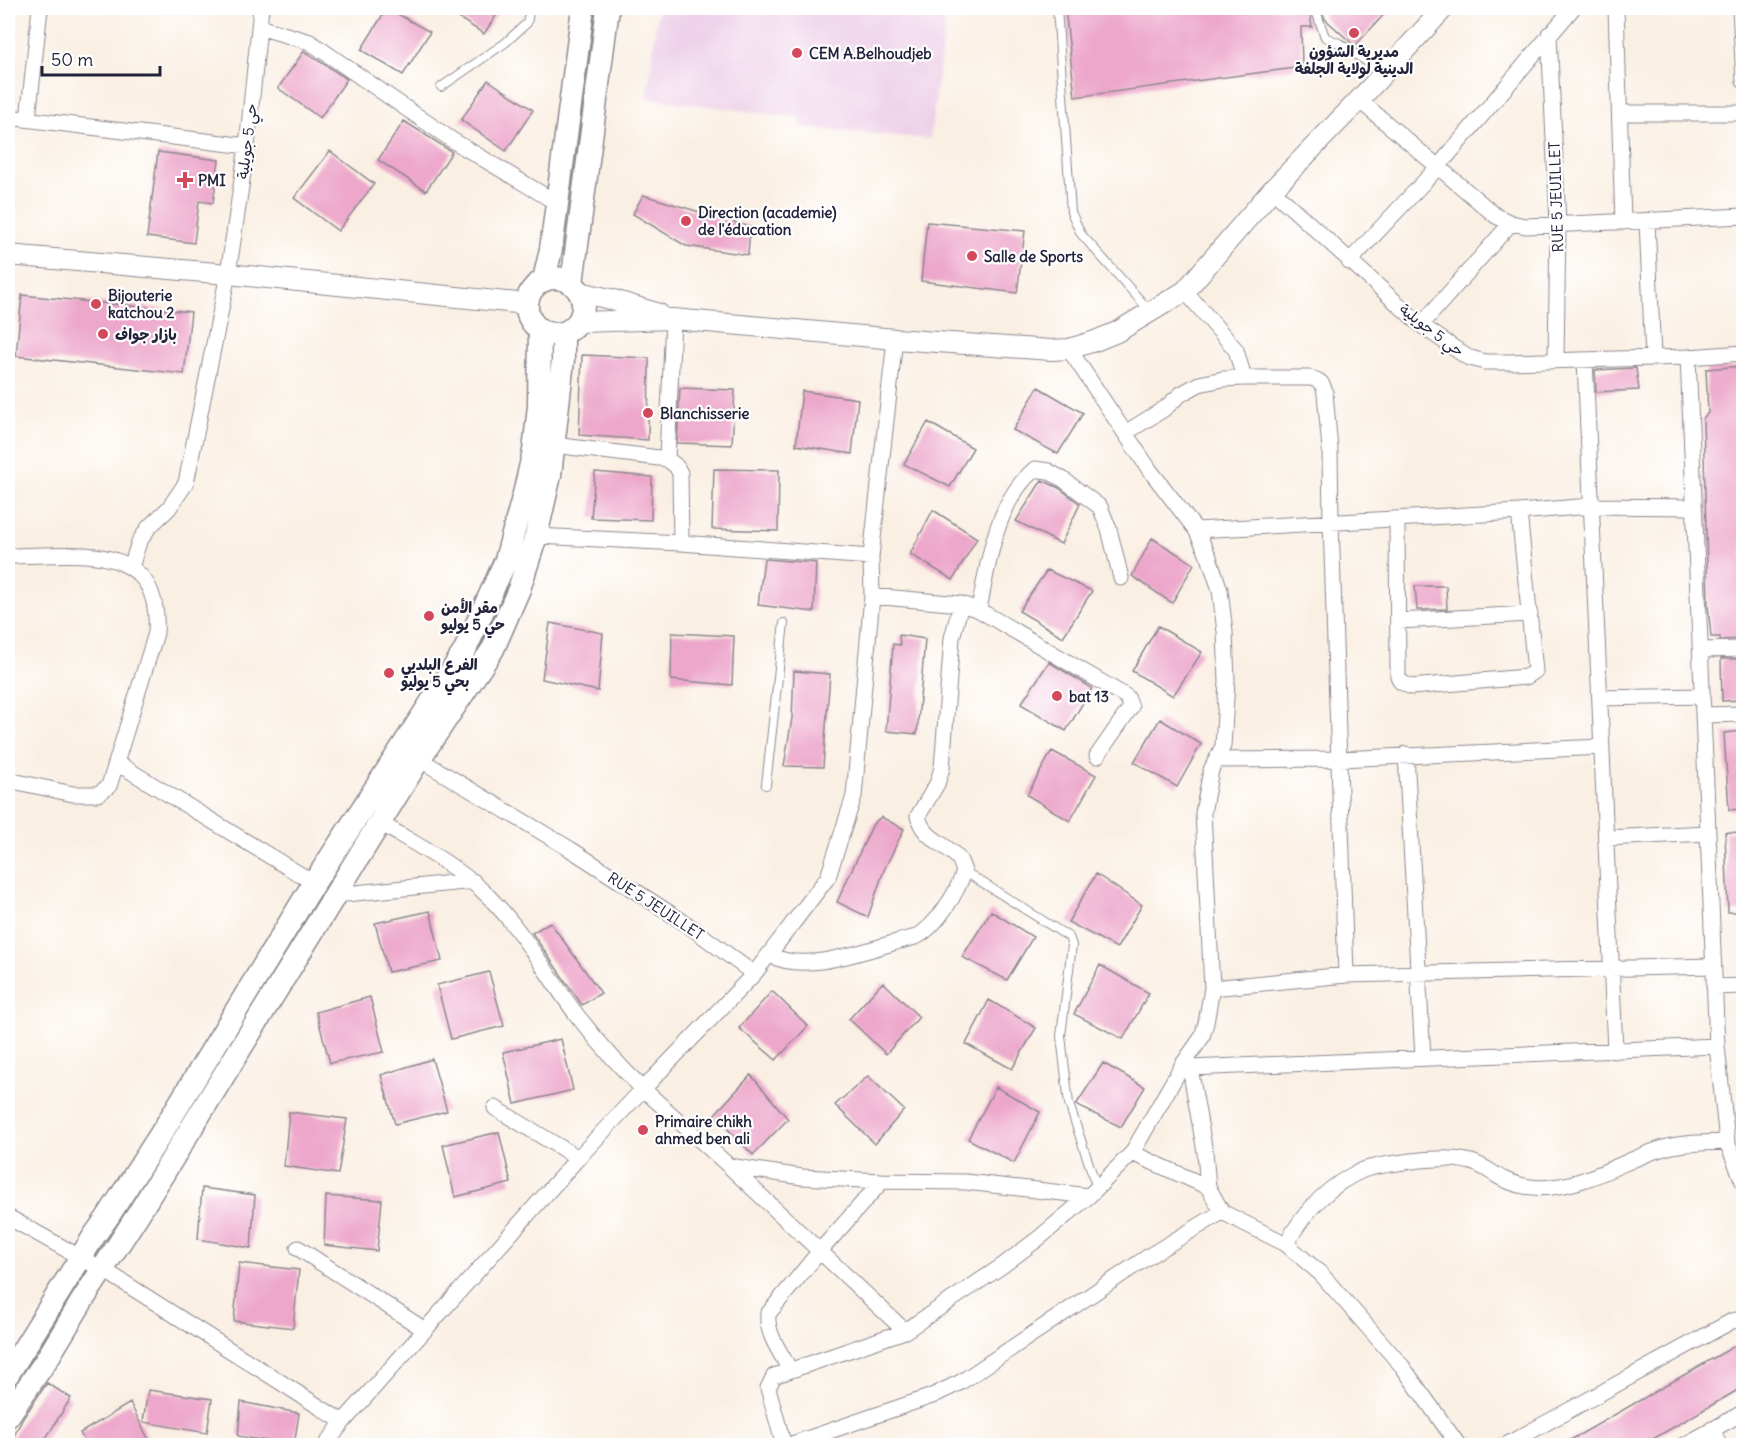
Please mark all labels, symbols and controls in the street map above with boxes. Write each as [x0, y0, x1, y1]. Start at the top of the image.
marker: مديرية الشؤون الدينية لولاية الجلفة [1347, 26, 1361, 40]
scale bar [42, 39, 160, 77]
place label: مديرية الشؤون الدينية لولاية الجلفة [1295, 42, 1413, 79]
place label: CEM A.Belhoudjeb [809, 44, 932, 63]
marker: CEM A.Belhoudjeb [790, 46, 804, 60]
text: 50 m [51, 48, 93, 71]
street label: حي 5 جويلية [233, 102, 265, 180]
street label: RUE 5 JEUILLET [1545, 141, 1567, 253]
marker: PMI [176, 171, 194, 189]
place label: PMI [198, 171, 226, 190]
place label: Direction (academie) de l'éducation [698, 203, 837, 239]
marker: Direction (academie) de l'éducation [679, 214, 693, 228]
place label: Salle de Sports [984, 247, 1083, 267]
marker: Salle de Sports [965, 249, 979, 263]
place label: Bijouterie katchou 2 [108, 286, 174, 322]
marker: Bijouterie katchou 2 [89, 297, 103, 311]
street label: حي 5 جويلية [1393, 300, 1468, 364]
place label: بازار جواف [115, 325, 177, 345]
marker: بازار جواف [96, 327, 110, 341]
place label: Blanchisserie [660, 404, 749, 423]
marker: Blanchisserie [641, 406, 655, 420]
place label: مقر الأمن حي 5 يوليو [440, 597, 505, 639]
marker: مقر الأمن حي 5 يوليو [422, 609, 436, 623]
place label: الفرع البلديي بحي 5 يوليو [400, 655, 478, 696]
marker: الفرع البلديي بحي 5 يوليو [382, 666, 396, 680]
place label: bat 13 [1069, 687, 1109, 706]
marker: bat 13 [1050, 689, 1064, 703]
street label: RUE 5 JEUILLET [604, 868, 708, 944]
place label: Primaire chikh ahmed ben ali [655, 1112, 752, 1148]
marker: Primaire chikh ahmed ben ali [636, 1123, 650, 1137]

